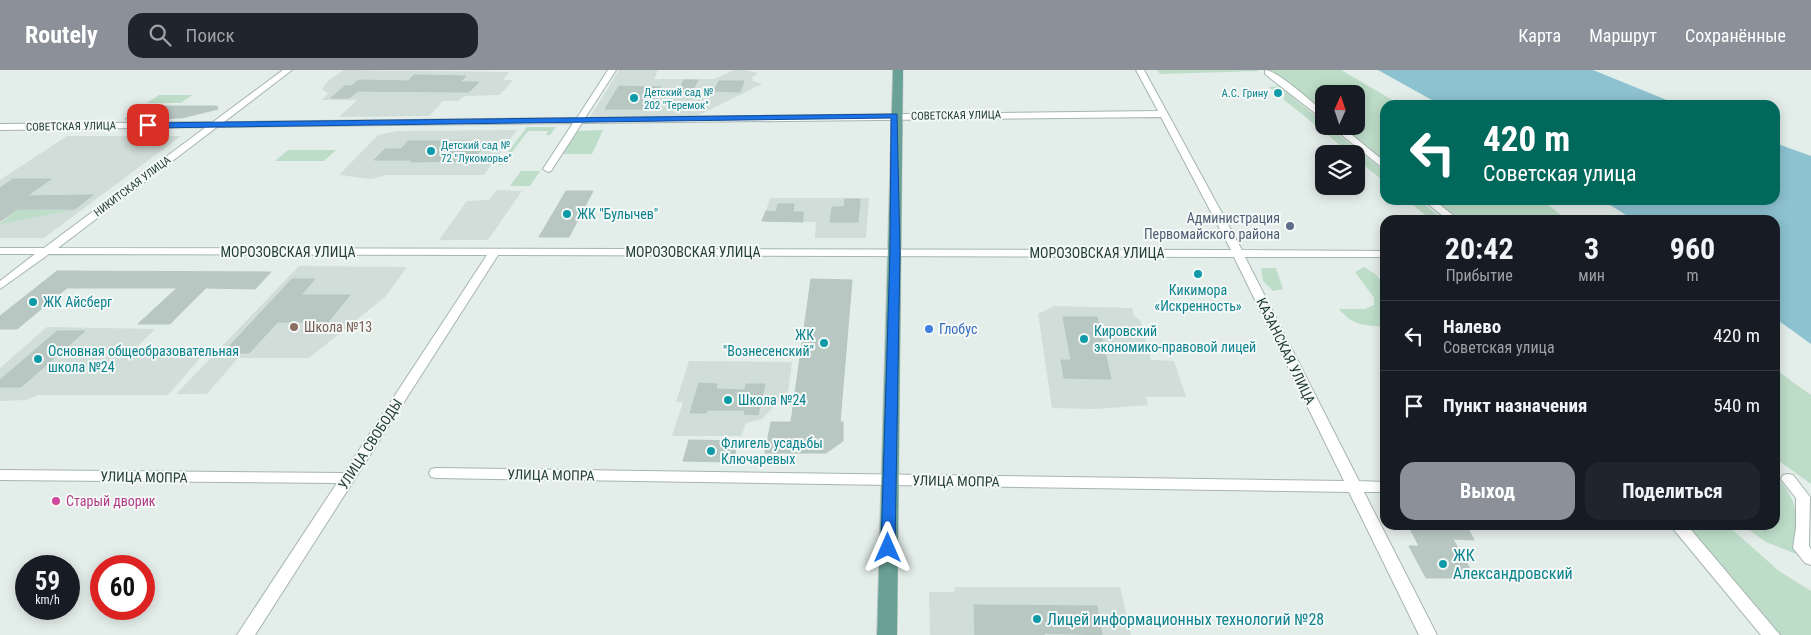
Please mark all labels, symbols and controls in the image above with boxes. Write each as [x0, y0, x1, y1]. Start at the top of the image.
search box [128, 13, 478, 58]
text: Routely [25, 21, 98, 49]
icon: search [146, 21, 174, 49]
text: Поиск [186, 24, 235, 47]
text: Карта [1518, 25, 1561, 46]
text: Маршрут [1589, 25, 1657, 46]
text: Сохранённые [1685, 25, 1786, 46]
north arrow [1315, 85, 1365, 135]
map controls [1315, 85, 1365, 195]
place label: Детский сад № 202 "Теремок" [644, 86, 713, 112]
place label: А.С. Грину [1222, 87, 1268, 100]
marker: А.С. Грину [1272, 87, 1284, 99]
marker: Детский сад № 202 "Теремок" [628, 92, 640, 104]
pin [127, 104, 169, 146]
street label: СОВЕТСКАЯ УЛИЦА [911, 108, 1002, 123]
icon: arrive [134, 111, 162, 139]
street label: СОВЕТСКАЯ УЛИЦА [26, 119, 117, 134]
text: 420 m [1483, 119, 1570, 160]
icon: left [1400, 120, 1465, 185]
place label: Детский сад № 72 "Лукоморье" [441, 139, 512, 165]
marker: Детский сад № 72 "Лукоморье" [425, 145, 437, 157]
button: layers [1315, 145, 1365, 195]
street label: НИКИТСКАЯ УЛИЦА [92, 153, 174, 219]
text: Советская улица [1483, 161, 1636, 186]
place label: ЖК "Булычев" [577, 206, 658, 222]
marker: ЖК "Булычев" [561, 208, 573, 220]
place label: Администрация Первомайского района [1144, 210, 1280, 242]
marker: Администрация Первомайского района [1284, 220, 1296, 232]
text: 20:42 [1445, 231, 1514, 266]
text: 3 [1584, 231, 1599, 266]
text: 960 [1670, 231, 1715, 266]
street label: МОРОЗОВСКАЯ УЛИЦА [220, 244, 356, 260]
street label: МОРОЗОВСКАЯ УЛИЦА [625, 244, 761, 260]
street label: МОРОЗОВСКАЯ УЛИЦА [1029, 245, 1165, 261]
text: Прибытие [1446, 266, 1513, 285]
text: мин [1578, 266, 1605, 285]
text: m [1686, 266, 1699, 285]
marker: Кикимора «Искренность» [1192, 268, 1204, 280]
place label: Кикимора «Искренность» [1154, 282, 1242, 314]
place label: ЖК Айсберг [43, 294, 112, 310]
street label: КАЗАНСКАЯ УЛИЦА [1253, 295, 1319, 407]
marker: ЖК Айсберг [27, 296, 39, 308]
text: Налево [1443, 315, 1501, 338]
place label: Школа №13 [304, 319, 372, 335]
marker: Школа №13 [288, 321, 300, 333]
place label: Глобус [939, 321, 977, 337]
icon: left [1400, 322, 1428, 350]
marker: Глобус [923, 323, 935, 335]
place label: Кировский экономико-правовой лицей [1094, 323, 1256, 355]
text: 420 m [1713, 324, 1760, 347]
place label: ЖК "Вознесенский" [723, 327, 814, 359]
marker: Кировский экономико-правовой лицей [1078, 333, 1090, 345]
marker: ЖК "Вознесенский" [818, 337, 830, 349]
text: Советская улица [1443, 338, 1555, 357]
place label: Основная общеобразовательная школа №24 [48, 343, 239, 375]
marker: Основная общеобразовательная школа №24 [32, 353, 44, 365]
place label: Школа №24 [738, 392, 806, 408]
icon: arrive [1400, 392, 1428, 420]
marker: Школа №24 [722, 394, 734, 406]
text: Пункт назначения [1443, 394, 1587, 417]
text: 540 m [1713, 394, 1760, 417]
street label: УЛИЦА СВОБОДЫ [335, 396, 405, 492]
place label: Флигель усадьбы Ключаревых [721, 435, 823, 467]
marker: Флигель усадьбы Ключаревых [705, 445, 717, 457]
button: Выход [1400, 462, 1575, 520]
button: Поделиться [1585, 462, 1760, 520]
street label: УЛИЦА МОПРА [507, 466, 595, 484]
street label: УЛИЦА МОПРА [100, 468, 188, 486]
street label: УЛИЦА МОПРА [912, 472, 1000, 490]
place label: Старый дворик [66, 493, 156, 509]
marker: Старый дворик [50, 495, 62, 507]
position arrow [861, 521, 913, 573]
place label: ЖК Александровский [1453, 546, 1573, 583]
speed limit sign: 60 [90, 555, 155, 620]
marker: ЖК Александровский [1437, 558, 1449, 570]
text: 59 [35, 567, 60, 596]
text: km/h [35, 593, 60, 607]
place label: Лицей информационных технологий №28 [1047, 610, 1324, 629]
marker: Лицей информационных технологий №28 [1031, 613, 1043, 625]

